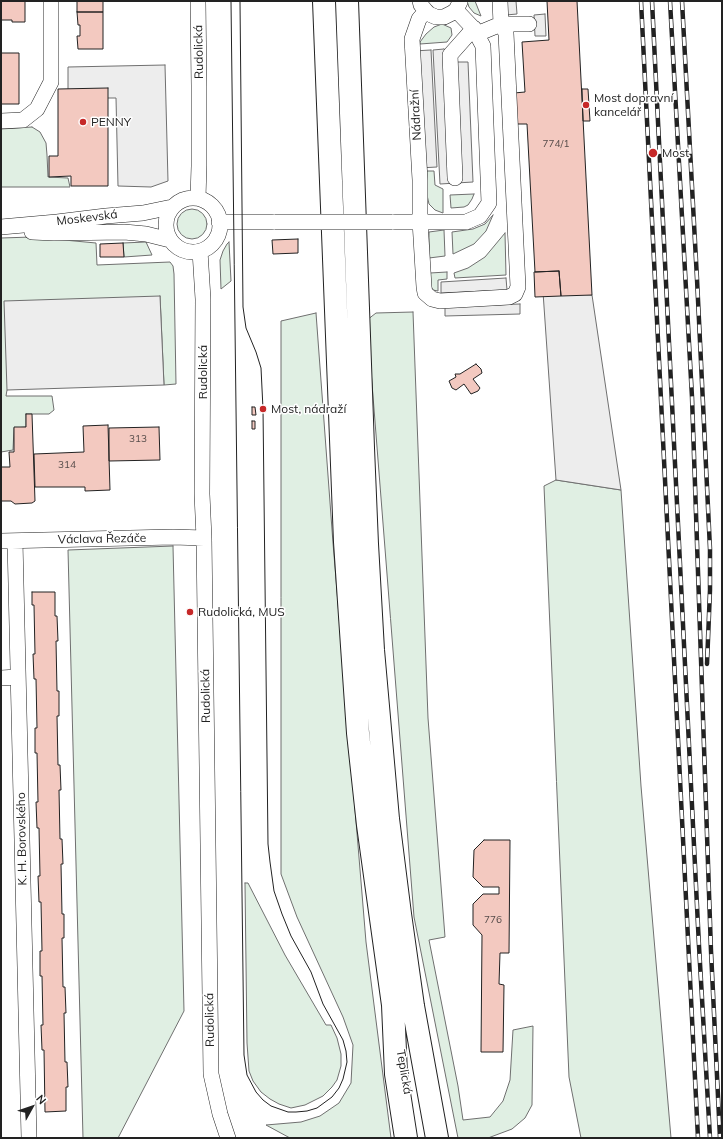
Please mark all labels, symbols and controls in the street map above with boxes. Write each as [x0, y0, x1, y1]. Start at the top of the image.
street label: Rudolická [191, 25, 207, 79]
street label: Nádražní [407, 89, 425, 141]
place label: Most dopravní kancelář [594, 91, 673, 119]
marker: Most dopravní kancelář [581, 100, 591, 110]
place label: PENNY [91, 115, 131, 129]
marker: PENNY [78, 117, 88, 127]
house number: 774/1 [543, 138, 569, 150]
place label: Most [662, 146, 689, 160]
marker: Most [647, 147, 659, 159]
street label: Moskevská [56, 207, 118, 229]
street label: Rudolická [196, 345, 210, 399]
place label: Most, nádraží [271, 402, 346, 416]
marker: Most, nádraží [258, 404, 268, 414]
house number: 313 [129, 433, 147, 445]
house number: 314 [58, 459, 76, 471]
street label: Václava Řezáče [58, 531, 146, 547]
place label: Rudolická, MUS [198, 605, 285, 619]
marker: Rudolická, MUS [185, 607, 195, 617]
street label: Rudolická [198, 669, 214, 723]
street label: K. H. Borovského [14, 792, 30, 886]
house number: 776 [484, 914, 502, 926]
street label: Rudolická [202, 993, 218, 1047]
street label: Teplická [393, 1049, 415, 1095]
north arrow [12, 1087, 52, 1127]
text: N [33, 1092, 49, 1107]

